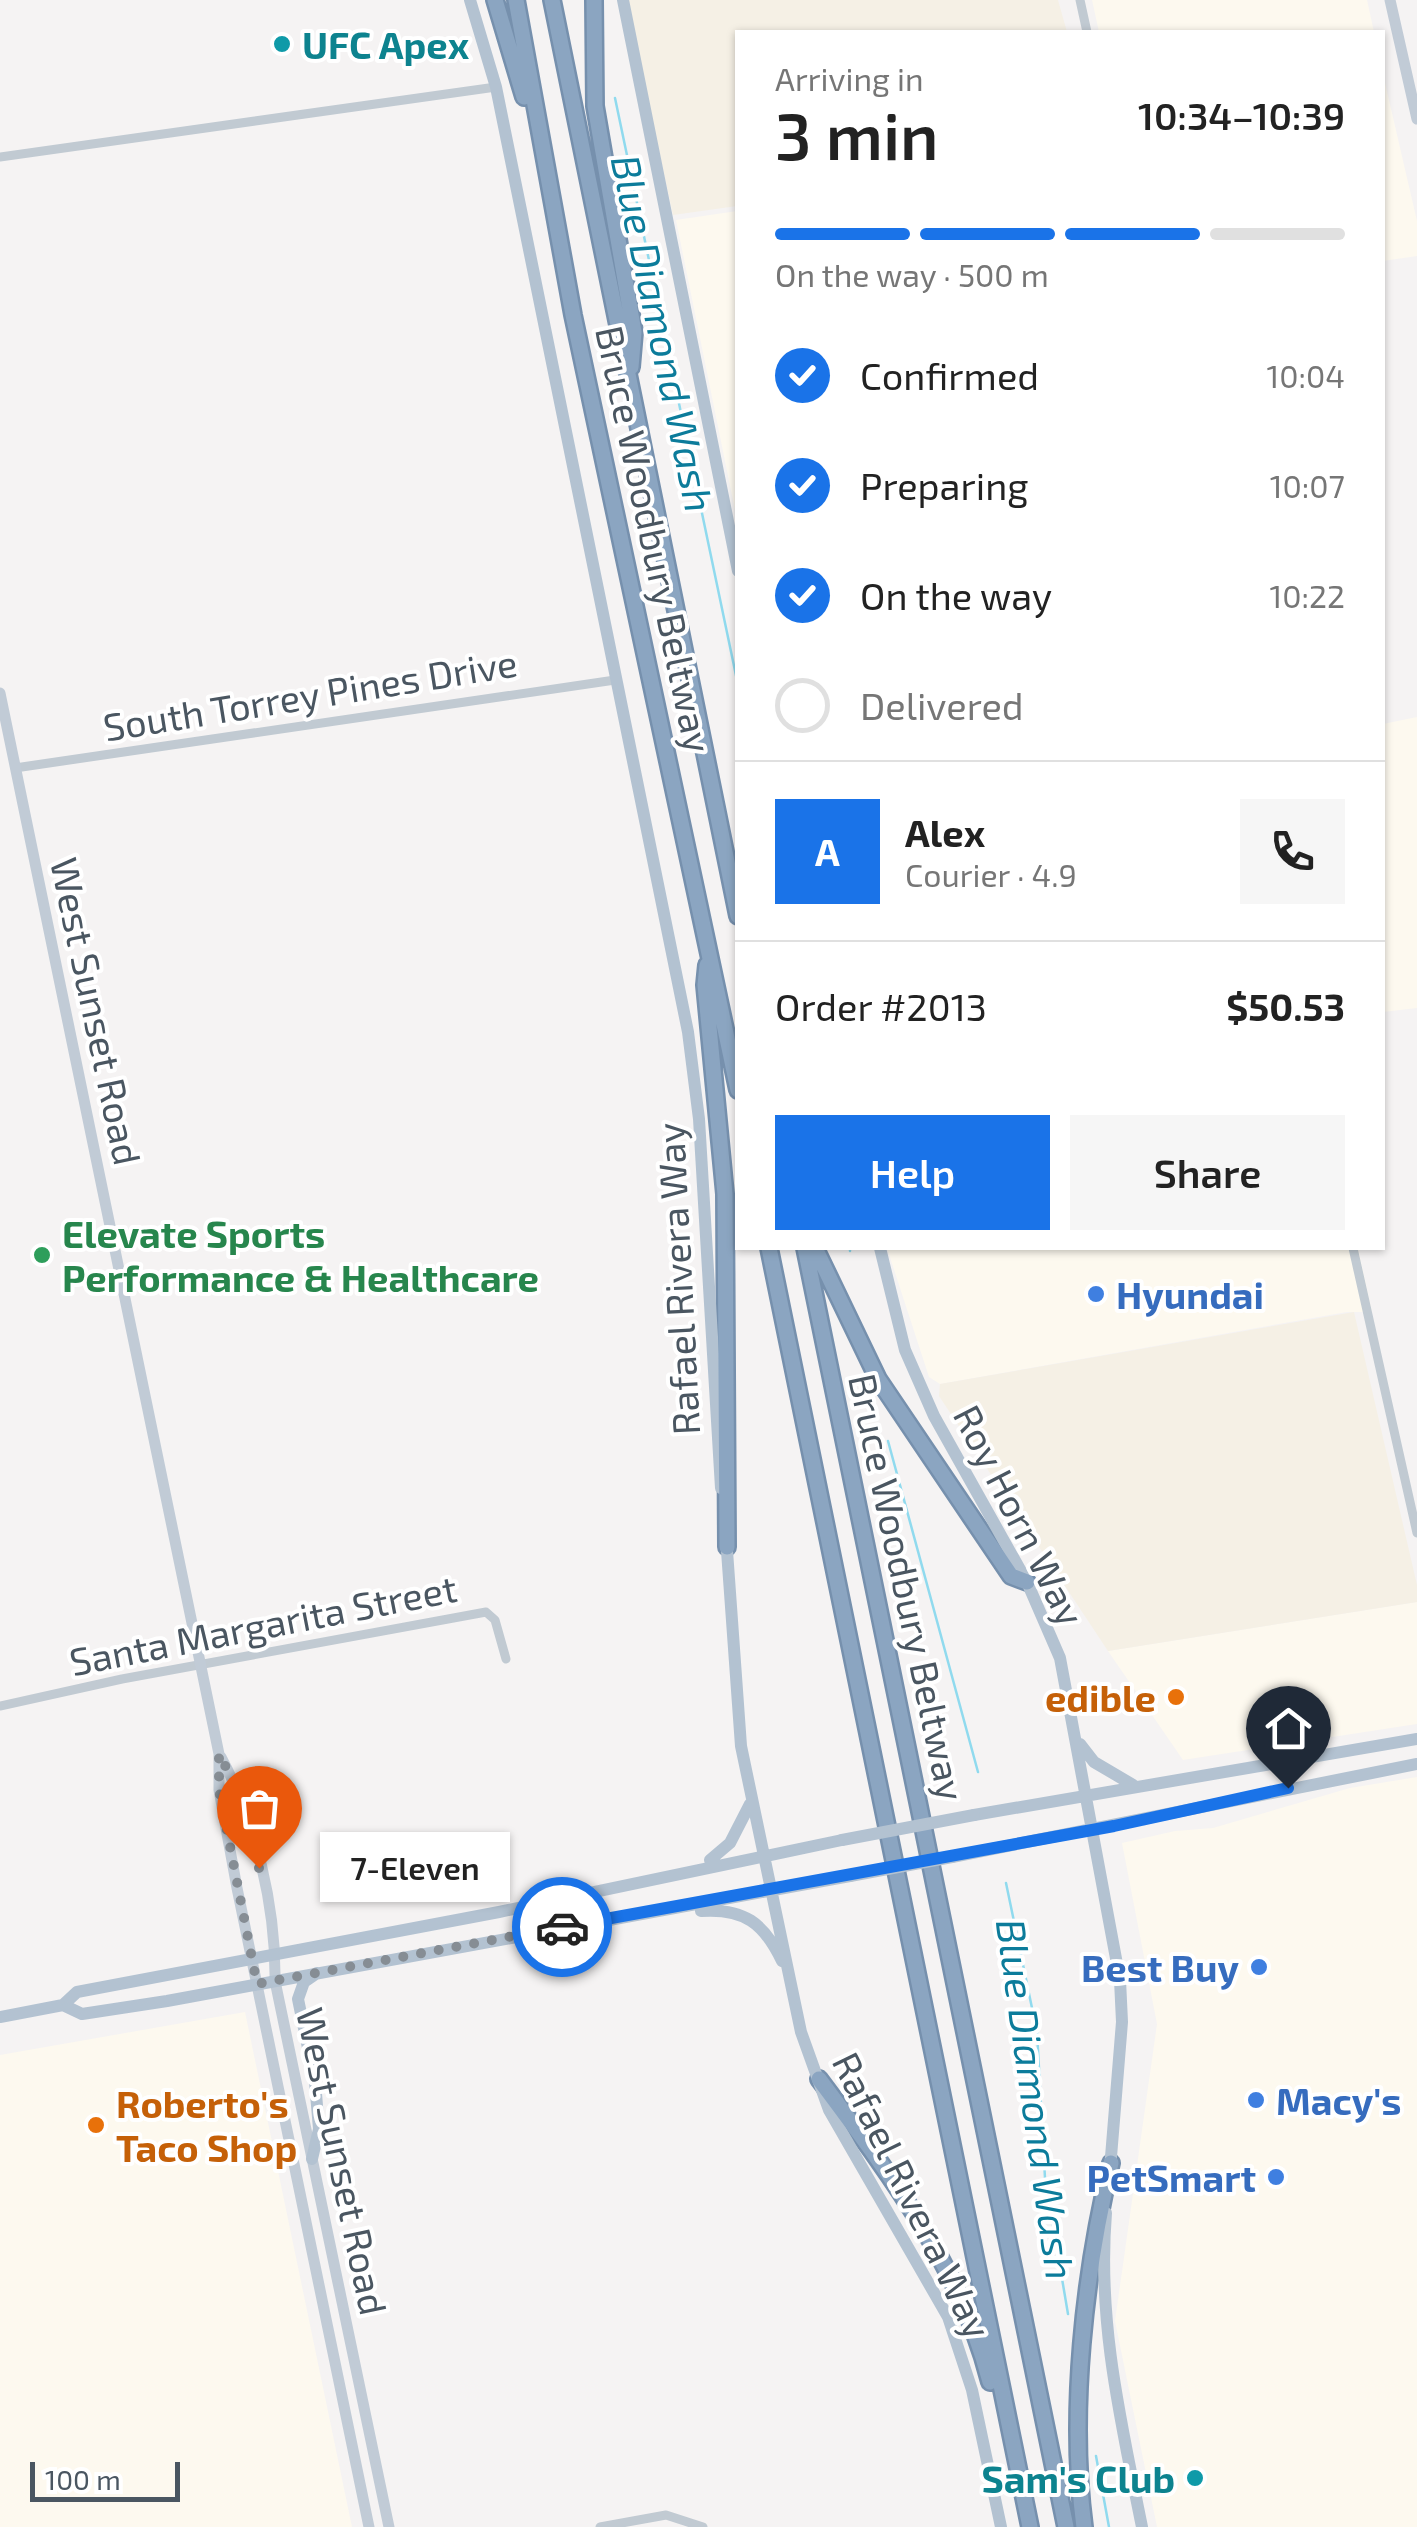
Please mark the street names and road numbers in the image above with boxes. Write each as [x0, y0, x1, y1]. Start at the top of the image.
street label: Bruce Woodbury Beltway [587, 321, 723, 757]
street label: South Torrey Pines Drive [100, 639, 520, 749]
street label: West Sunset Road [42, 853, 152, 1169]
street label: Rafael Rivera Way [646, 1122, 708, 1436]
street label: Bruce Woodbury Beltway [840, 1369, 976, 1805]
street label: Roy Horn Way [945, 1397, 1095, 1633]
street label: Santa Margarita Street [66, 1564, 460, 1684]
street label: West Sunset Road [288, 2003, 398, 2319]
street label: Rafael Rivera Way [824, 2044, 1002, 2346]

